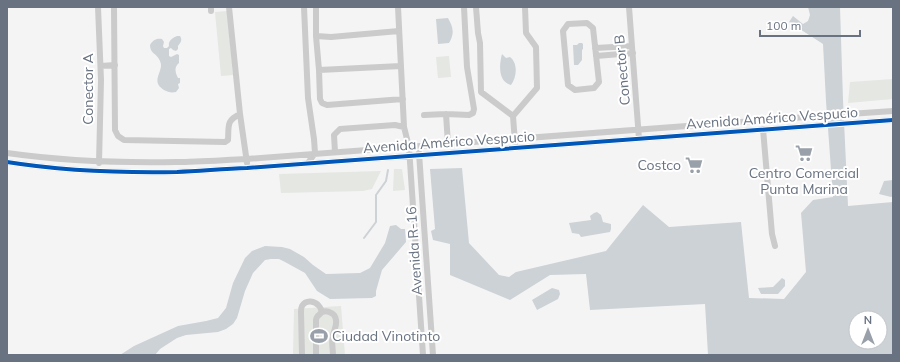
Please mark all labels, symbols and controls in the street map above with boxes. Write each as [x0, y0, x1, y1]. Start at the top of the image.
scale bar [760, 12, 860, 38]
text: 100 m [766, 18, 801, 33]
street label: Conector B [610, 34, 634, 106]
street label: Conector A [79, 52, 97, 125]
street label: Avenida Américo Vespucio [686, 103, 858, 133]
street label: Avenida Américo Vespucio [363, 127, 535, 157]
supermarket icon: Centro Comercial Punta Marina [794, 143, 814, 163]
supermarket icon: Costco [684, 155, 704, 175]
place label: Costco [637, 156, 681, 174]
place label: Centro Comercial Punta Marina [749, 164, 859, 198]
street label: Avenida R-16 [402, 206, 426, 296]
north arrow [848, 310, 888, 350]
text: N [864, 313, 872, 327]
sports icon: Ciudad Vinotinto [309, 326, 329, 346]
place label: Ciudad Vinotinto [332, 327, 440, 345]

